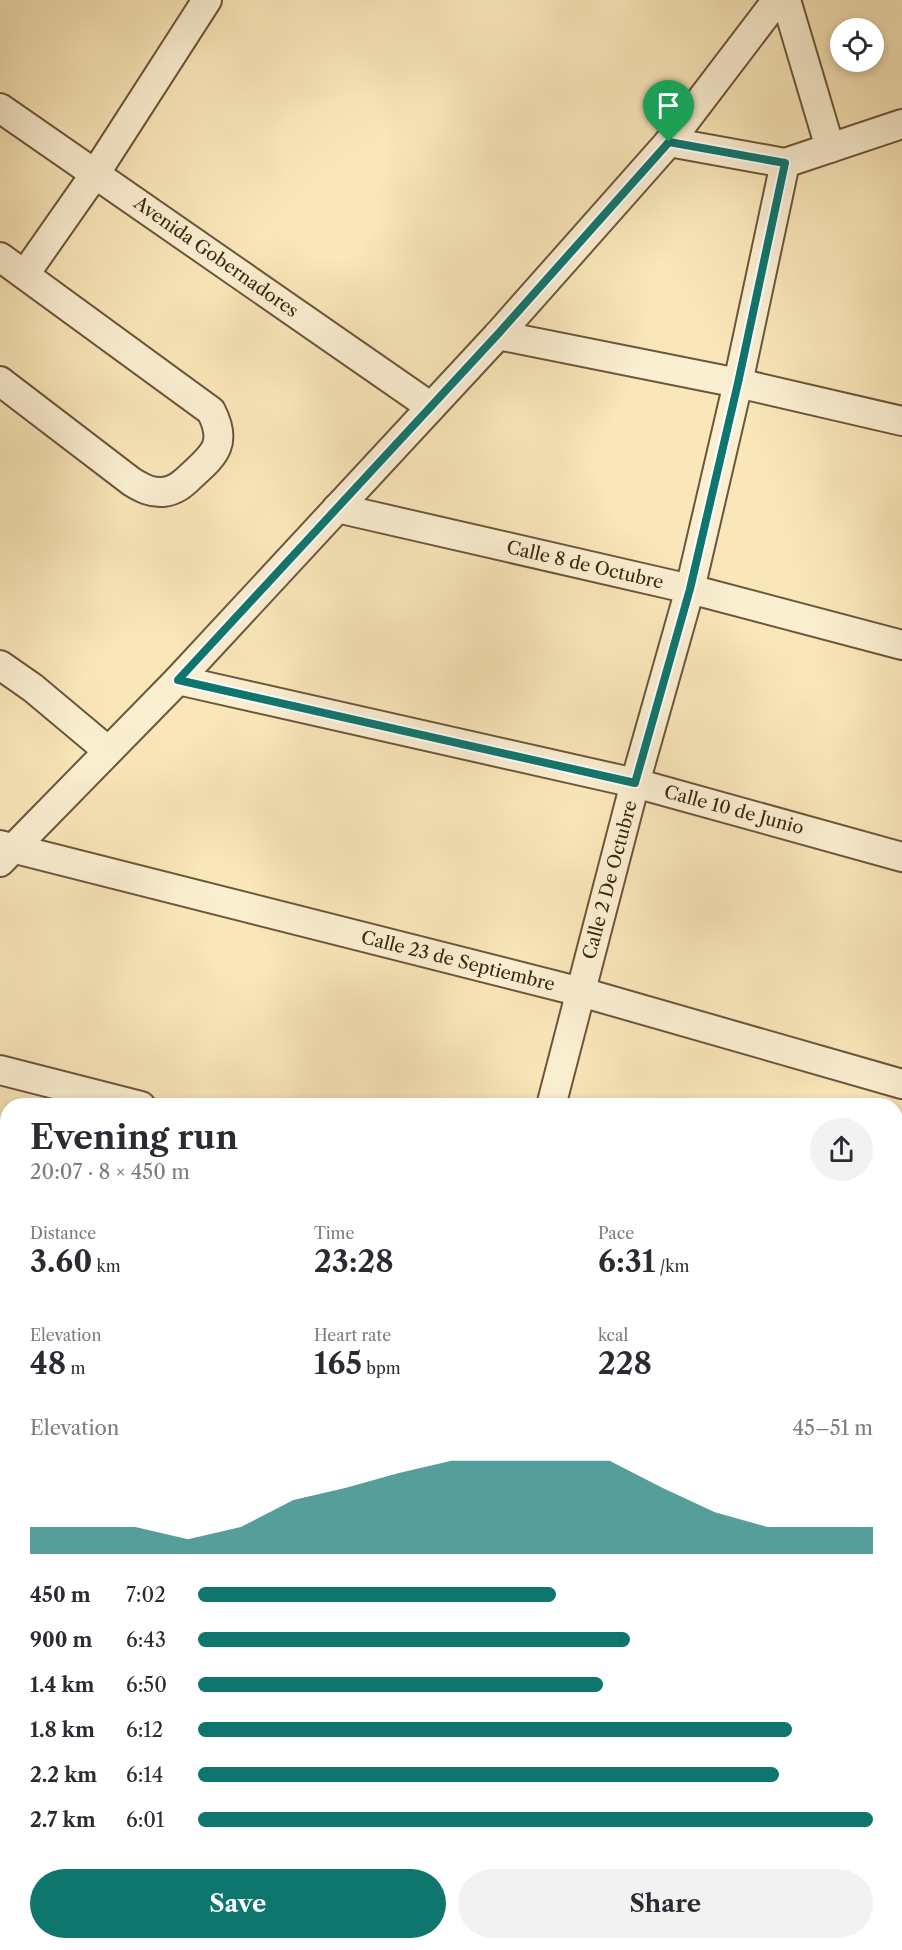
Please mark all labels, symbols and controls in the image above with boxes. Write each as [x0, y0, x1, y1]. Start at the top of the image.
map controls [830, 18, 884, 72]
button: locate [830, 18, 884, 72]
pin [643, 80, 694, 142]
icon: arrive [652, 89, 685, 122]
street label: Avenida Gobernadores [129, 191, 302, 322]
street label: Calle 8 de Octubre [504, 536, 666, 594]
street label: Calle 10 de Junio [662, 781, 806, 839]
street label: Calle 2 De Octubre [578, 798, 642, 962]
street label: Calle 23 de Septiembre [359, 926, 557, 996]
text: Evening run [30, 1117, 238, 1158]
button: share [810, 1118, 873, 1181]
text: 20:07 · 8 × 450 m [30, 1160, 190, 1184]
text: Distance [30, 1223, 96, 1243]
text: Time [314, 1223, 354, 1243]
text: Pace [598, 1223, 634, 1243]
text: 3.60 [30, 1243, 92, 1280]
text: 23:28 [314, 1243, 394, 1280]
text: 6:31 [598, 1243, 655, 1280]
text: km [92, 1256, 121, 1276]
text: /km [655, 1256, 689, 1276]
text: Elevation [30, 1325, 101, 1345]
text: Heart rate [314, 1325, 391, 1345]
text: kcal [598, 1325, 628, 1345]
text: 48 [30, 1345, 66, 1382]
text: 165 [314, 1345, 362, 1382]
text: 228 [598, 1345, 652, 1382]
text: m [66, 1358, 85, 1378]
text: bpm [362, 1358, 401, 1378]
text: Elevation [30, 1416, 119, 1440]
text: 45–51 m [792, 1416, 873, 1440]
text: 450 m [30, 1583, 91, 1607]
text: 7:02 [126, 1583, 166, 1607]
text: 900 m [30, 1628, 92, 1652]
text: 6:43 [126, 1628, 166, 1652]
text: 1.4 km [30, 1673, 95, 1697]
text: 6:50 [126, 1673, 167, 1697]
text: 1.8 km [30, 1718, 95, 1742]
text: 6:12 [126, 1718, 163, 1742]
text: 2.2 km [30, 1763, 97, 1787]
text: 6:14 [126, 1763, 163, 1787]
text: 2.7 km [30, 1808, 96, 1832]
text: 6:01 [126, 1808, 164, 1832]
button: Save [30, 1869, 446, 1938]
button: Share [458, 1869, 873, 1938]

